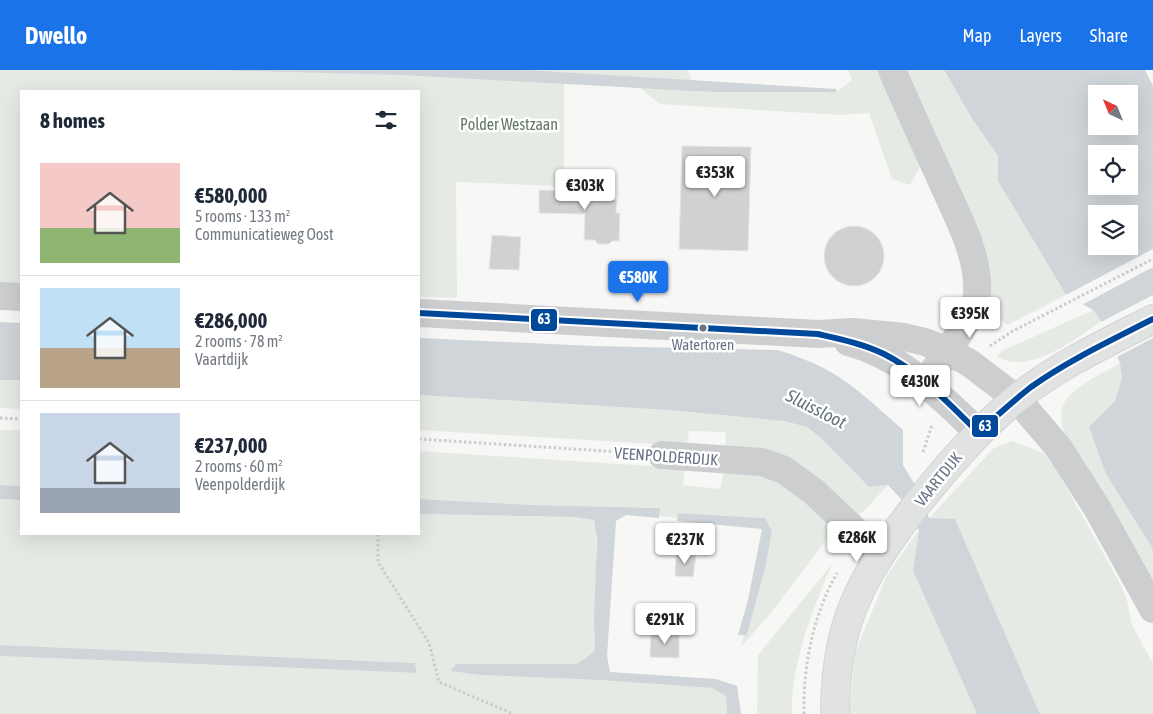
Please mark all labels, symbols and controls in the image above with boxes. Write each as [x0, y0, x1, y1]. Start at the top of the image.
text: Dwello [25, 22, 87, 49]
text: Map [962, 25, 991, 46]
text: Layers [1019, 25, 1062, 46]
text: Share [1090, 25, 1128, 46]
north arrow [1088, 85, 1138, 135]
map controls [1088, 85, 1138, 255]
icon: filters [372, 106, 400, 134]
text: 8 homes [40, 108, 105, 132]
park label: Polder Westzaan [460, 115, 558, 133]
button: locate [1088, 145, 1138, 195]
pin: €353K [680, 156, 750, 198]
text: €353K [696, 163, 734, 181]
pin: €303K [550, 168, 620, 211]
text: €303K [566, 176, 604, 194]
icon: home [80, 183, 140, 243]
text: €580,000 [195, 183, 267, 207]
button: layers [1088, 205, 1138, 255]
text: 5 rooms · 133 m² [195, 207, 290, 225]
text: Communicatieweg Oost [195, 225, 334, 243]
pin: €580K [603, 260, 673, 303]
text: €580K [619, 268, 657, 286]
pin: €395K [935, 296, 1005, 339]
text: €395K [951, 304, 989, 322]
icon: home [80, 308, 140, 368]
text: €286,000 [195, 308, 267, 332]
line badge: 63 [530, 308, 558, 332]
text: 63 [537, 311, 551, 327]
marker: Watertoren [698, 323, 708, 333]
text: 2 rooms · 78 m² [195, 332, 283, 350]
place label: Watertoren [672, 336, 734, 353]
text: Vaartdijk [195, 350, 248, 368]
pin: €430K [885, 364, 955, 407]
text: €430K [901, 372, 939, 390]
water label: Sluissloot [782, 384, 850, 433]
line badge: 63 [971, 414, 999, 438]
text: 63 [978, 418, 992, 434]
icon: home [80, 433, 140, 493]
text: €237,000 [195, 433, 267, 457]
street label: VEENPOLDERDIJK [613, 443, 719, 469]
street label: VAARTDIJK [911, 448, 965, 510]
text: 2 rooms · 60 m² [195, 457, 283, 475]
text: Veenpolderdijk [195, 475, 285, 493]
pin: €286K [822, 520, 892, 563]
pin: €237K [650, 522, 720, 565]
text: €286K [838, 528, 876, 546]
text: €237K [666, 530, 704, 548]
pin: €291K [630, 602, 700, 645]
text: €291K [646, 610, 684, 628]

